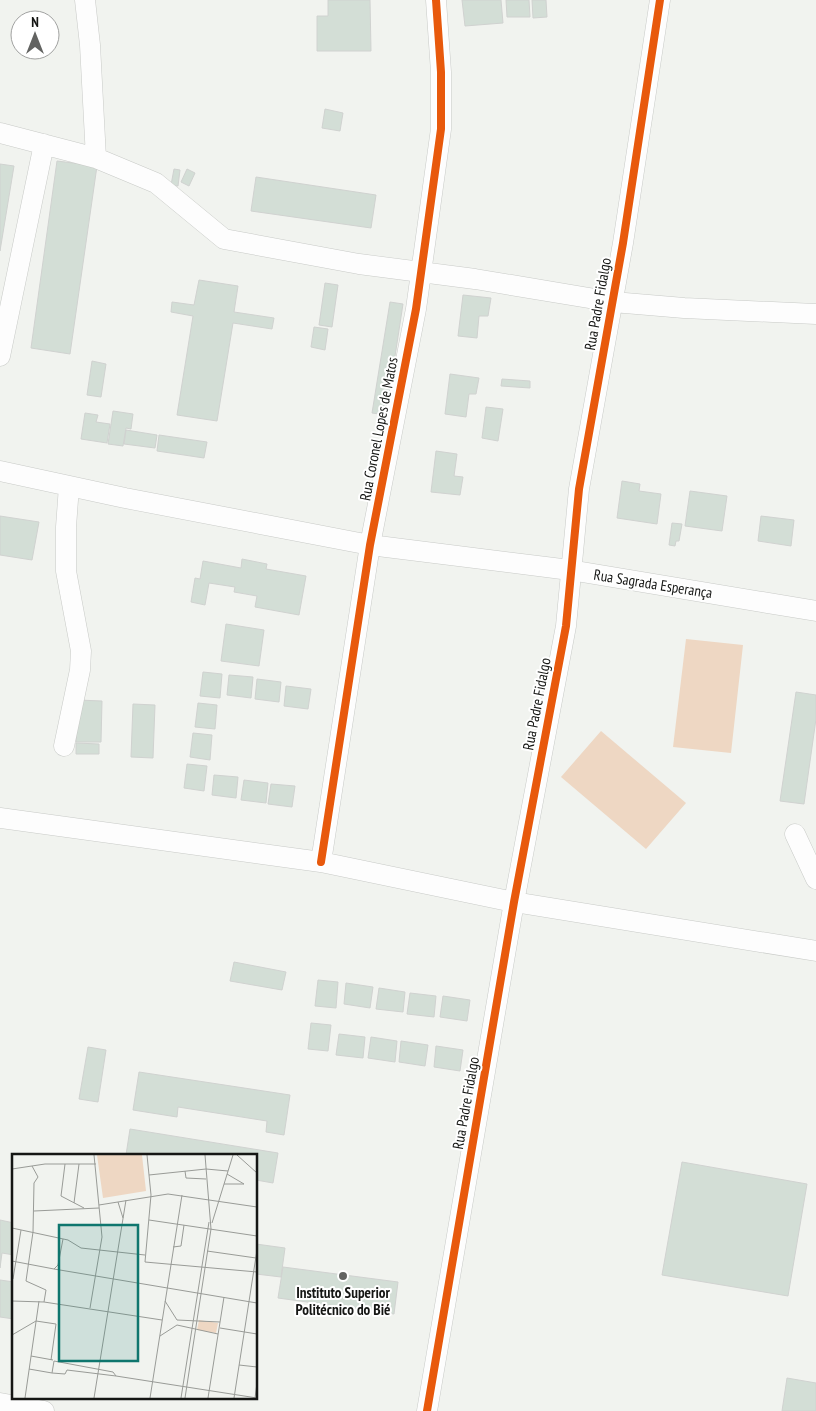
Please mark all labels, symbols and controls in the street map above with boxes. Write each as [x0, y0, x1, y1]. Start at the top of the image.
north arrow [10, 10, 60, 60]
text: N [31, 13, 39, 31]
street label: Rua Padre Fidalgo [580, 256, 615, 352]
street label: Rua Coronel Lopes de Matos [355, 355, 402, 502]
street label: Rua Sagrada Esperança [592, 565, 714, 602]
street label: Rua Padre Fidalgo [518, 656, 555, 752]
street label: Rua Padre Fidalgo [448, 1055, 483, 1151]
inset map [12, 1154, 258, 1398]
marker: Instituto Superior Politécnico do Bié [337, 1270, 349, 1282]
place label: Instituto Superior Politécnico do Bié [296, 1283, 390, 1319]

